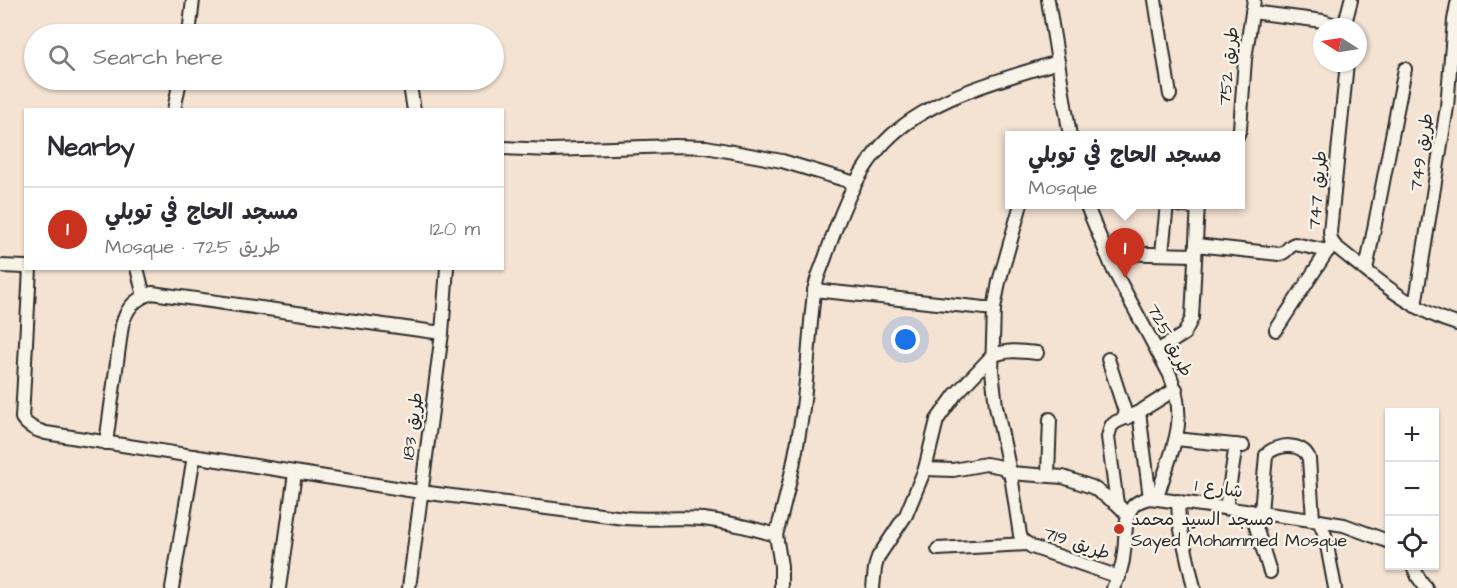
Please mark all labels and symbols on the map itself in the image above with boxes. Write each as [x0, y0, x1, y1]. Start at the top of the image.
north arrow [1313, 18, 1367, 72]
street label: طريق 752 [1212, 25, 1245, 107]
street label: طريق 749 [1403, 111, 1440, 193]
street label: طريق 747 [1302, 149, 1333, 231]
pin: 1 [1106, 228, 1144, 278]
street label: طريق 725 [1140, 299, 1199, 381]
your location [891, 325, 920, 354]
street label: طريق 183 [395, 391, 430, 462]
street label: شارع 1 [1193, 473, 1245, 504]
place label: مسجد السيد محمد Sayed Mohammed Mosque [1131, 507, 1347, 554]
street label: طريق 719 [1040, 520, 1113, 566]
marker: مسجد السيد محمد Sayed Mohammed Mosque [1112, 522, 1126, 536]

